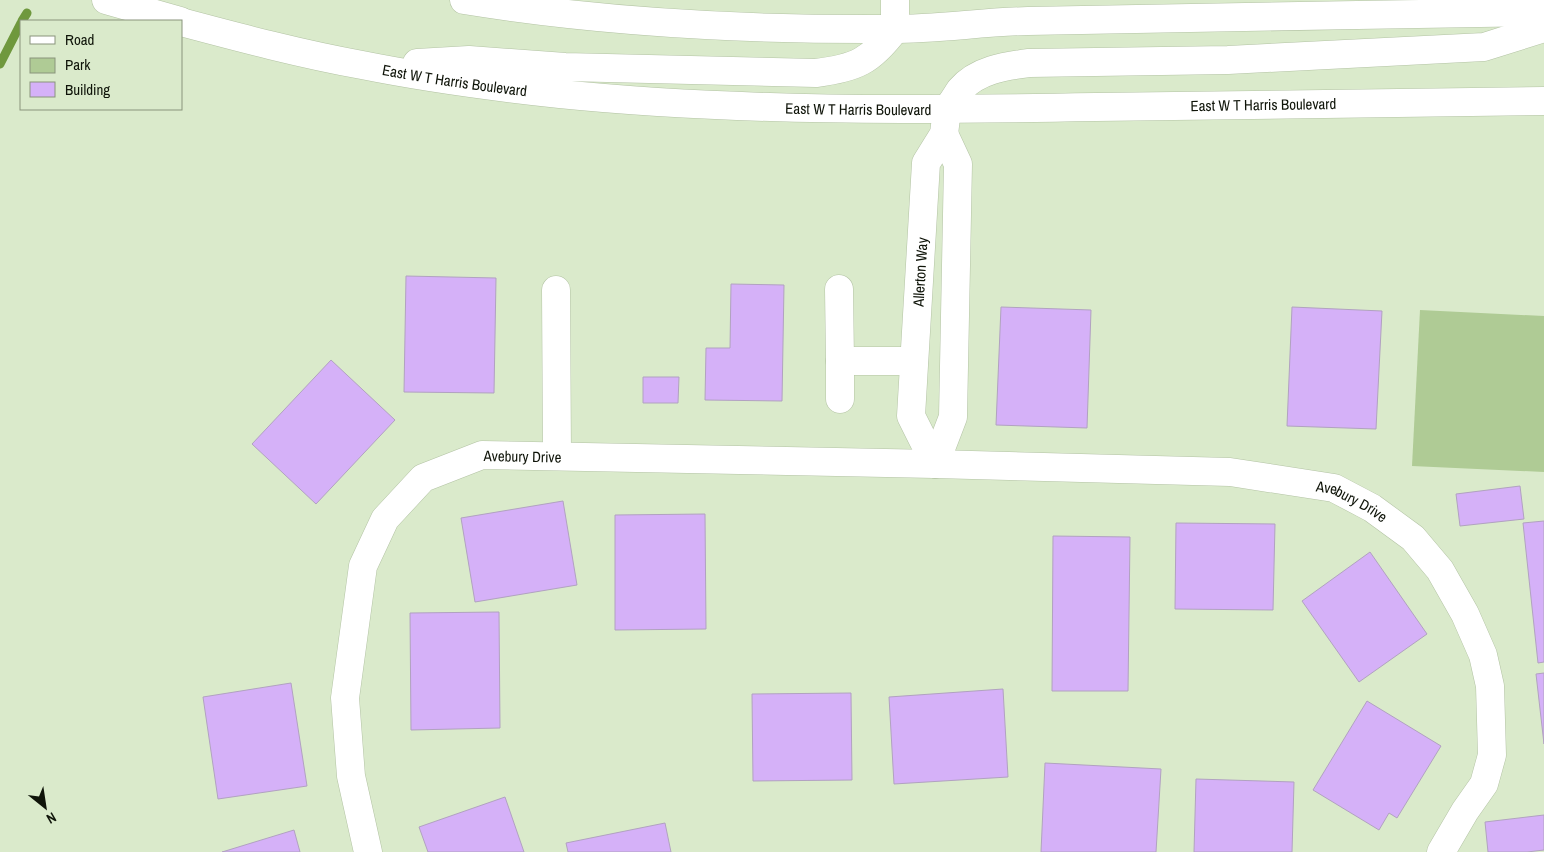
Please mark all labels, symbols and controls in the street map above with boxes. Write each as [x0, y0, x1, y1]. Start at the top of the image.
legend [20, 20, 182, 110]
text: Road [65, 29, 94, 50]
text: Park [65, 54, 91, 75]
street label: East W T Harris Boulevard [381, 59, 528, 101]
text: Building [65, 79, 110, 100]
street label: East W T Harris Boulevard [1190, 93, 1336, 116]
street label: East W T Harris Boulevard [785, 97, 931, 119]
street label: Allerton Way [907, 236, 932, 308]
street label: Avebury Drive [482, 445, 562, 467]
street label: Avebury Drive [1314, 475, 1392, 527]
north arrow [20, 782, 70, 832]
text: N [43, 808, 60, 828]

